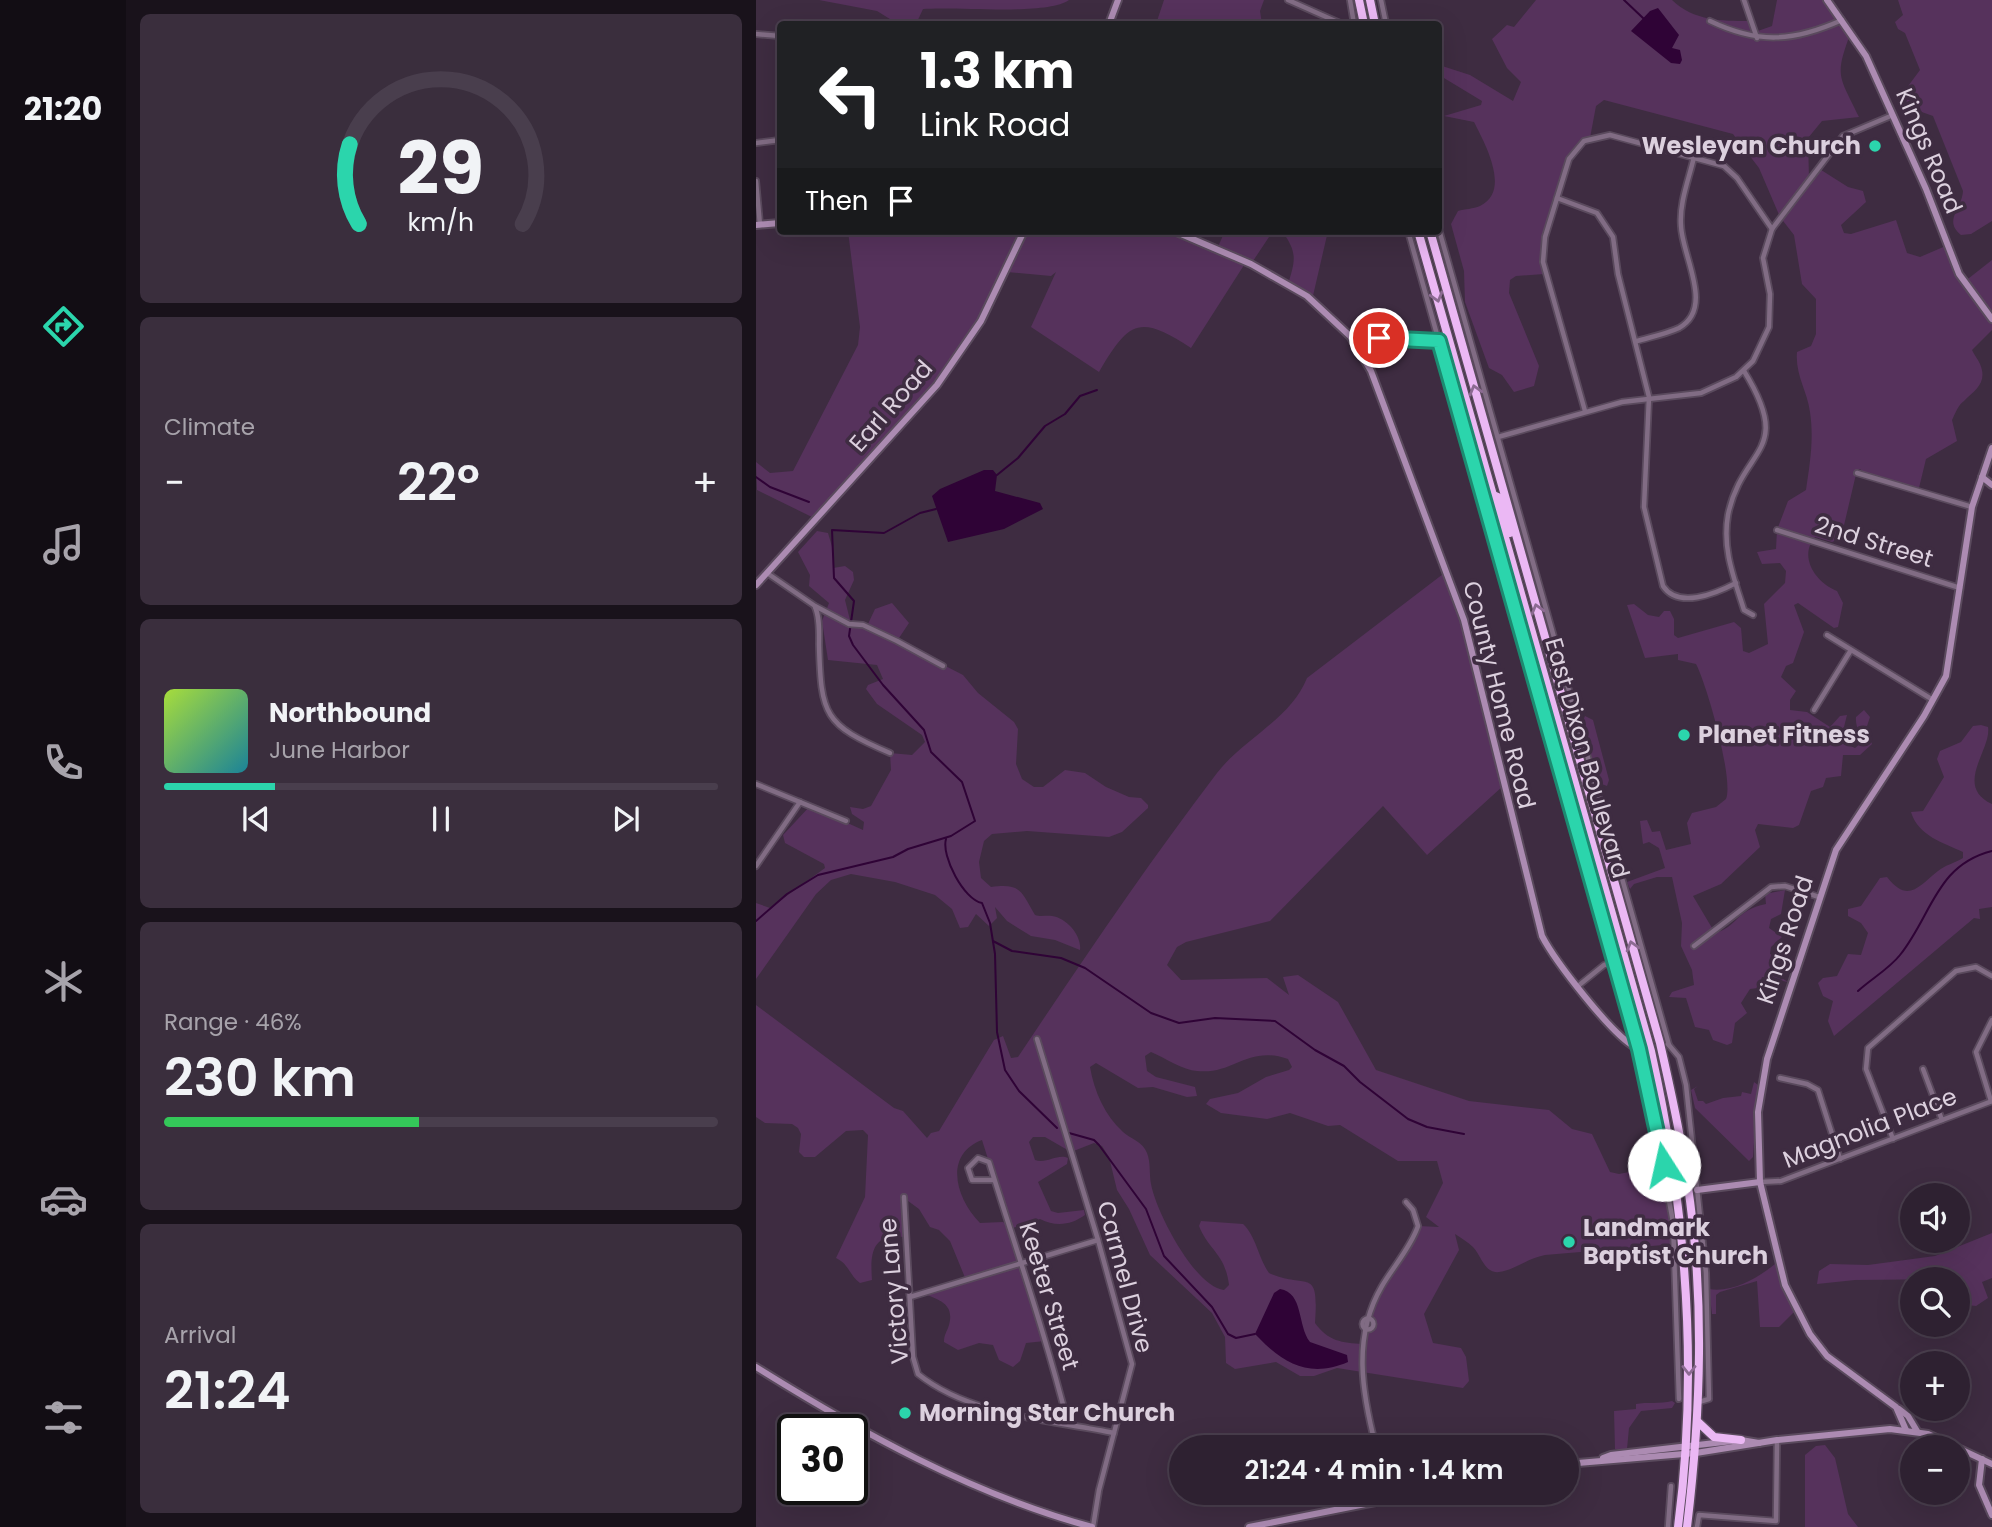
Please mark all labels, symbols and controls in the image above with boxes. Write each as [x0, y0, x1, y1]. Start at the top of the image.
text: 1.3 km [920, 37, 1074, 105]
icon: left [805, 49, 896, 140]
street label: Kings Road [1888, 83, 1971, 219]
text: 21:20 [24, 86, 102, 131]
text: Link Road [920, 102, 1070, 147]
text: 29 [398, 119, 484, 220]
place label: Wesleyan Church [1641, 129, 1861, 162]
marker: Wesleyan Church [1867, 138, 1883, 154]
icon: arrive [882, 182, 920, 220]
text: Then [805, 183, 868, 219]
text: km/h [408, 205, 474, 240]
one-way arrow [1429, 290, 1444, 302]
icon: directions [39, 302, 88, 351]
pin [1349, 308, 1409, 368]
icon: arrive [1360, 319, 1398, 357]
street label: Earl Road [841, 353, 940, 459]
one-way arrow [1469, 385, 1484, 397]
text: Climate [164, 411, 255, 443]
text: 22° [397, 446, 480, 519]
text: − [164, 456, 185, 509]
text: + [692, 456, 718, 509]
street label: 2nd Street [1811, 508, 1937, 575]
icon: music [39, 520, 88, 569]
street label: County Home Road [1455, 578, 1544, 812]
one-way arrow [1531, 604, 1545, 616]
street label: East Dixon Boulevard [1537, 634, 1638, 882]
text: Northbound [269, 695, 431, 731]
place label: Planet Fitness [1698, 718, 1870, 751]
marker: Planet Fitness [1676, 727, 1692, 743]
text: June Harbor [269, 734, 410, 766]
icon: phone [39, 738, 88, 787]
icon: previous [237, 800, 275, 838]
icon: pause [422, 800, 460, 838]
icon: next [607, 800, 645, 838]
street label: Kings Road [1748, 871, 1821, 1008]
one-way arrow [1625, 941, 1640, 953]
icon: climate [39, 957, 88, 1006]
text: Range · 46% [164, 1006, 302, 1038]
text: 230 km [164, 1041, 356, 1114]
street label: Magnolia Place [1778, 1079, 1962, 1176]
position arrow [1627, 1128, 1701, 1202]
icon: car [39, 1175, 88, 1224]
map controls [1900, 1183, 1970, 1505]
button: sound [1900, 1183, 1970, 1253]
street label: Carmel Drive [1089, 1197, 1162, 1356]
place label: Landmark Baptist Church [1583, 1211, 1768, 1272]
street label: Victory Lane [871, 1217, 916, 1365]
street label: Keeter Street [1011, 1218, 1088, 1374]
marker: Landmark Baptist Church [1561, 1234, 1577, 1250]
button: search [1900, 1267, 1970, 1337]
text: Arrival [164, 1319, 236, 1351]
button: + [1900, 1351, 1970, 1421]
text: 21:24 [164, 1354, 291, 1427]
one-way arrow [1681, 1365, 1697, 1375]
icon: filters [39, 1393, 88, 1442]
place label: Morning Star Church [919, 1396, 1175, 1429]
marker: Morning Star Church [897, 1405, 913, 1421]
speed limit sign: 30 [777, 1414, 868, 1505]
button: − [1900, 1435, 1970, 1505]
text: 21:24 · 4 min · 1.4 km [1244, 1452, 1504, 1488]

